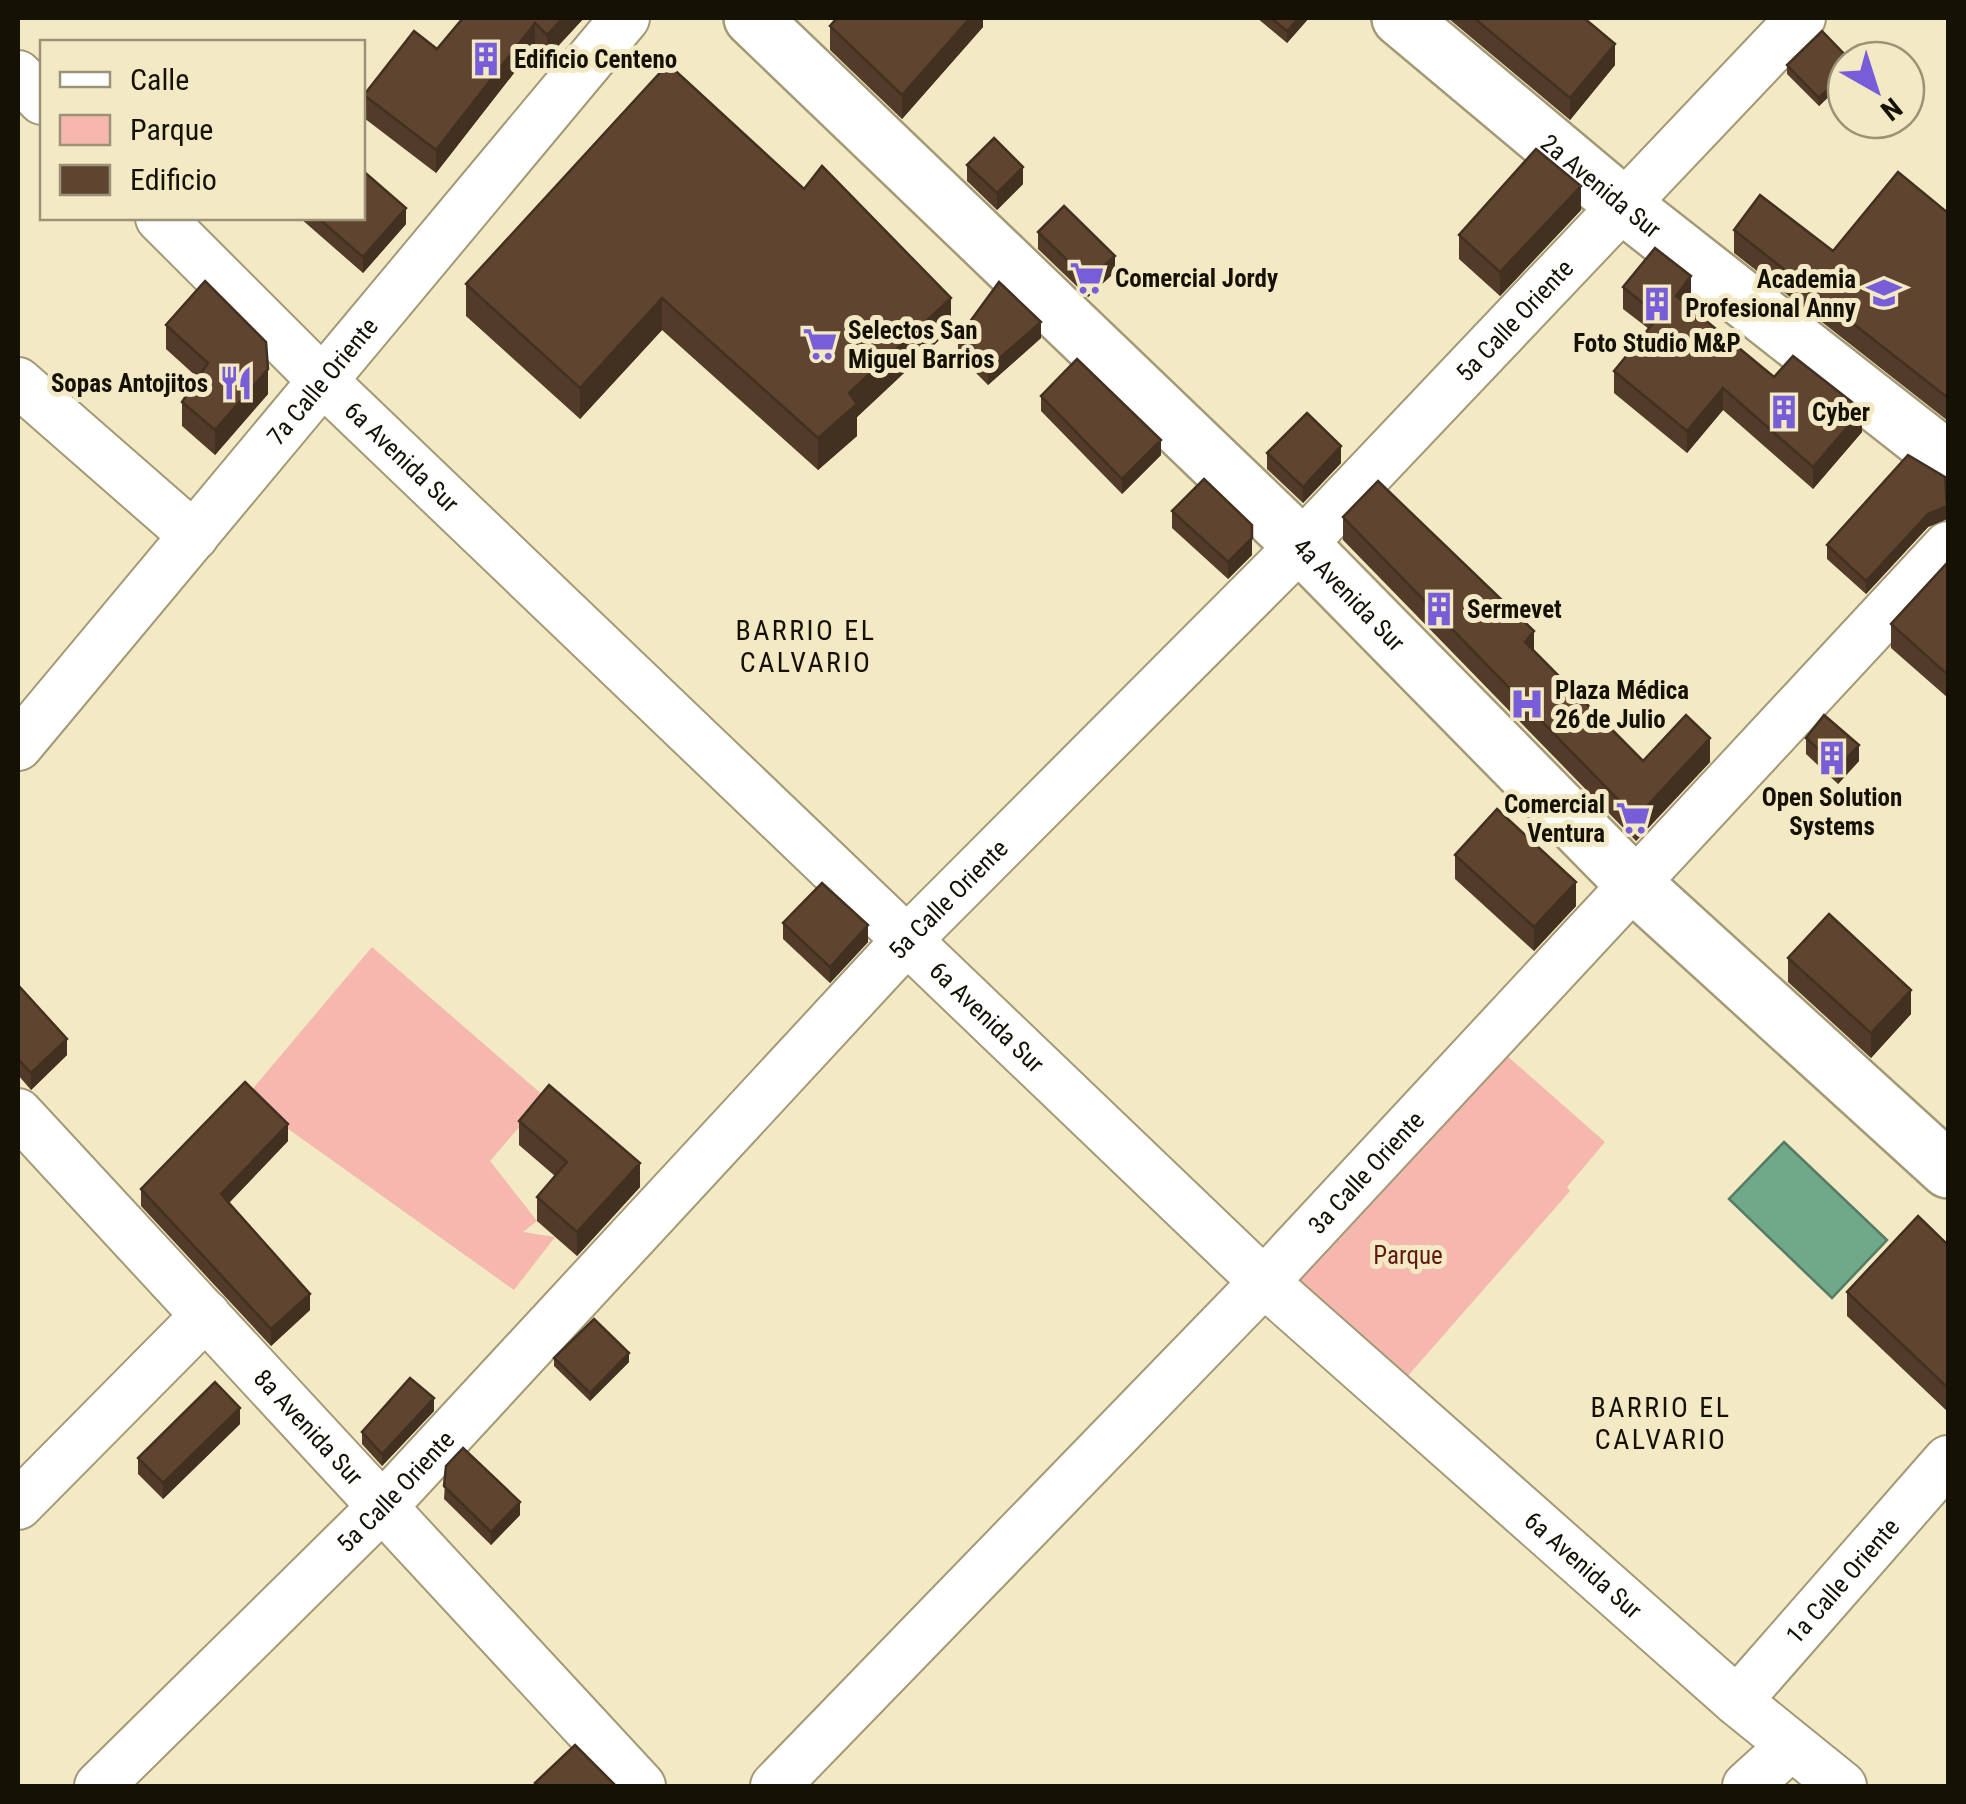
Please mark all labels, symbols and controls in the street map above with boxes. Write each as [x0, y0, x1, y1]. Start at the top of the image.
legend [40, 40, 365, 220]
building icon: Edificio Centeno [467, 40, 505, 78]
north arrow [1826, 40, 1926, 140]
place label: Edificio Centeno [514, 45, 677, 74]
text: Calle [130, 62, 189, 97]
text: N [1874, 91, 1908, 127]
text: Parque [130, 112, 213, 147]
street label: 2a Avenida Sur [1535, 128, 1667, 244]
text: Edificio [130, 162, 217, 197]
street label: 5a Calle Oriente [1450, 254, 1579, 387]
supermarket icon: Comercial Jordy [1068, 259, 1106, 297]
place label: Comercial Jordy [1115, 264, 1278, 293]
place label: Academia Profesional Anny [1685, 265, 1856, 323]
school or university icon: Academia Profesional Anny [1865, 274, 1903, 312]
building icon: Foto Studio M&P [1638, 285, 1676, 323]
street label: 7a Calle Oriente [261, 312, 384, 451]
place label: Selectos San Miguel Barrios [848, 316, 995, 374]
supermarket icon: Selectos San Miguel Barrios [801, 325, 839, 363]
place label: Foto Studio M&P [1573, 329, 1741, 358]
restaurant icon: Sopas Antojitos [217, 364, 255, 402]
place label: Sopas Antojitos [51, 369, 208, 398]
building icon: Cyber [1765, 393, 1803, 431]
street label: 6a Avenida Sur [339, 396, 465, 519]
place label: Cyber [1812, 398, 1870, 427]
street label: 4a Avenida Sur [1287, 532, 1411, 657]
building icon: Sermevet [1420, 590, 1458, 628]
place label: Sermevet [1467, 595, 1562, 624]
district label: BARRIO EL CALVARIO [735, 614, 877, 679]
place label: Plaza Médica 26 de Julio [1555, 676, 1689, 734]
hospital icon: Plaza Médica 26 de Julio [1508, 685, 1546, 723]
building icon: Open Solution Systems [1813, 739, 1851, 777]
place label: Open Solution Systems [1762, 783, 1902, 841]
place label: Comercial Ventura [1504, 790, 1605, 848]
supermarket icon: Comercial Ventura [1614, 799, 1652, 837]
street label: 5a Calle Oriente [883, 834, 1014, 965]
street label: 6a Avenida Sur [924, 956, 1050, 1079]
street label: 3a Calle Oriente [1302, 1105, 1430, 1240]
park label: Parque [1373, 1241, 1443, 1270]
street label: 8a Avenida Sur [248, 1364, 369, 1491]
district label: BARRIO EL CALVARIO [1590, 1391, 1732, 1456]
street label: 5a Calle Oriente [331, 1425, 460, 1558]
street label: 6a Avenida Sur [1518, 1506, 1648, 1625]
street label: 1a Calle Oriente [1780, 1512, 1905, 1649]

